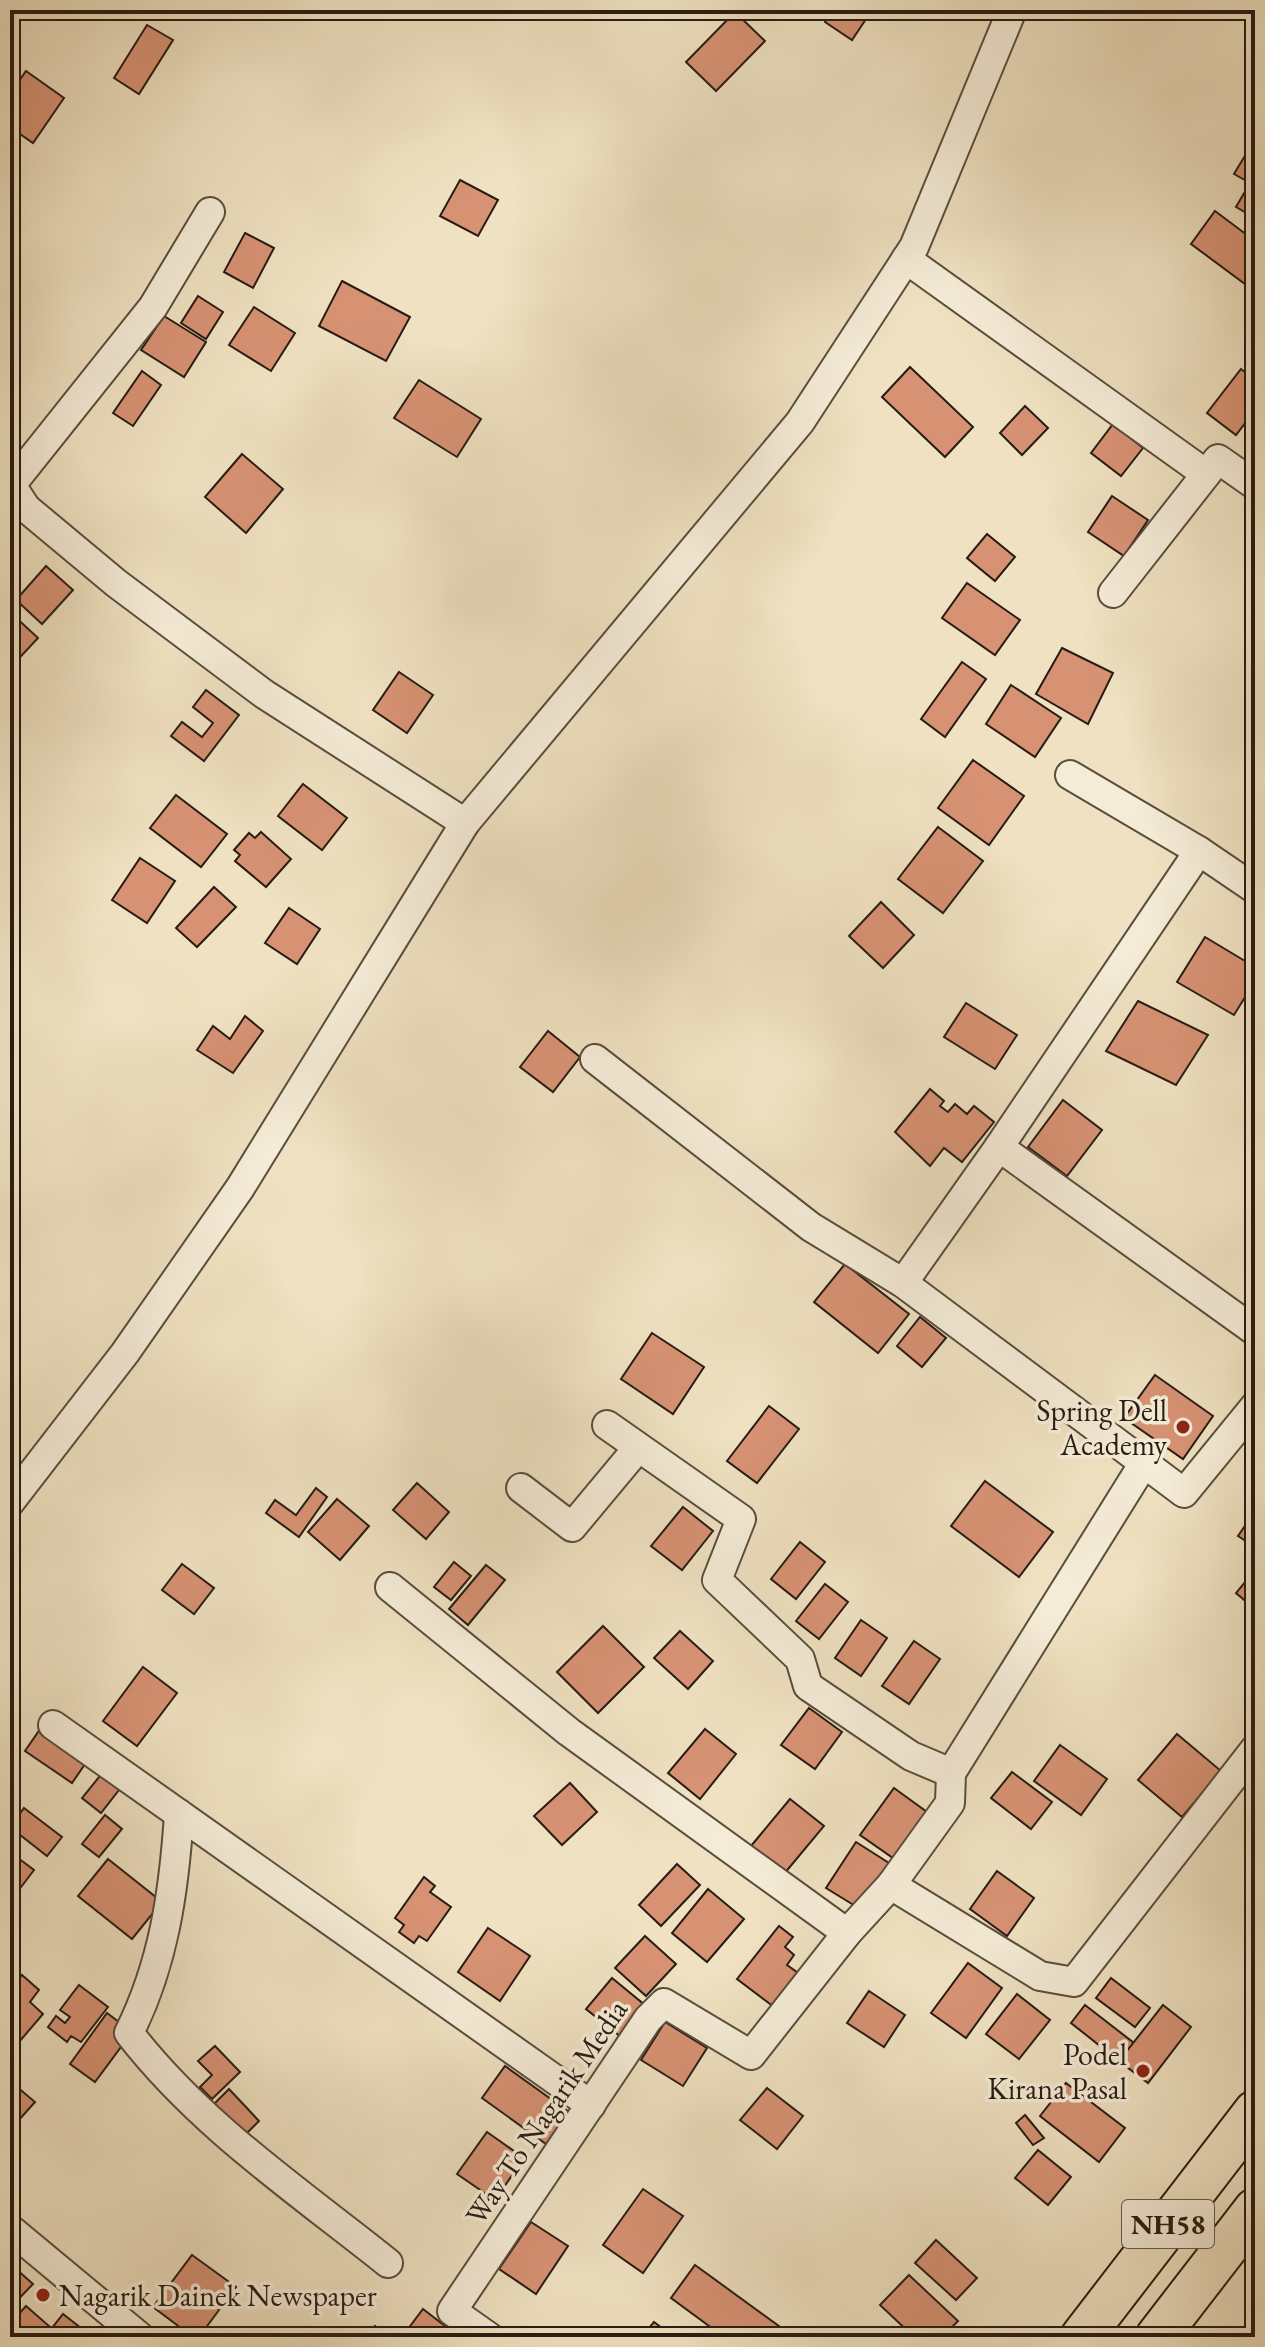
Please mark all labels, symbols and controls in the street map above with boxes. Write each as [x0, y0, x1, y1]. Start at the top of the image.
place label: Spring Dell Academy [1037, 1391, 1168, 1464]
marker: Spring Dell Academy [1174, 1418, 1192, 1436]
street label: Way To Nagarik Media [456, 1992, 636, 2232]
place label: Podel Kirana Pasal [988, 2035, 1127, 2108]
marker: Podel Kirana Pasal [1134, 2062, 1152, 2080]
road number: NH58 [1122, 2200, 1214, 2248]
place label: Nagarik Dainek Newspaper [59, 2276, 377, 2315]
marker: Nagarik Dainek Newspaper [34, 2286, 52, 2304]

